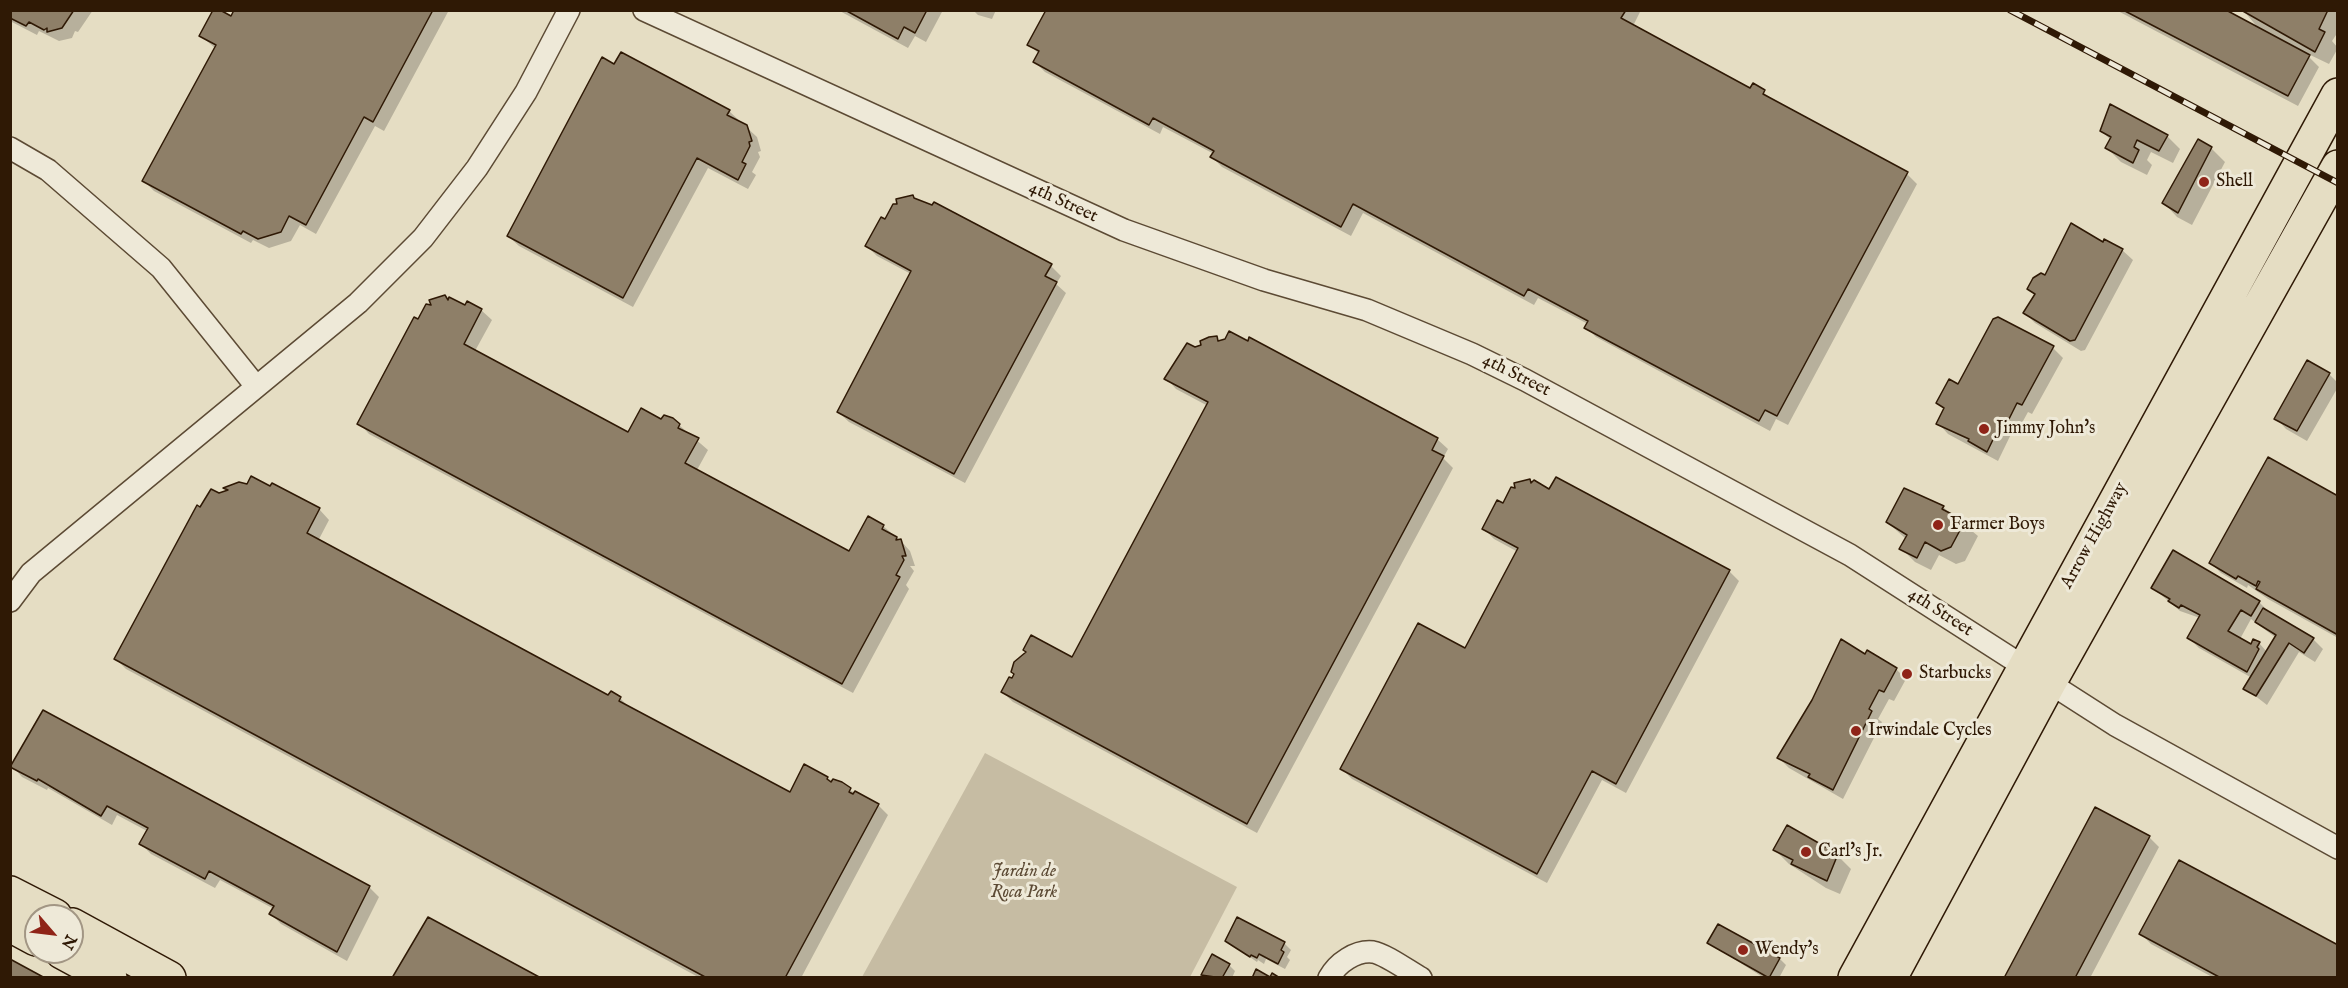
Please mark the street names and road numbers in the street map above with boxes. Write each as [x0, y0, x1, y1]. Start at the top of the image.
street label: 4th Street [1025, 178, 1101, 228]
street label: 4th Street [1478, 350, 1554, 402]
street label: Arrow Highway [2057, 479, 2133, 593]
street label: 4th Street [1903, 584, 1977, 642]

